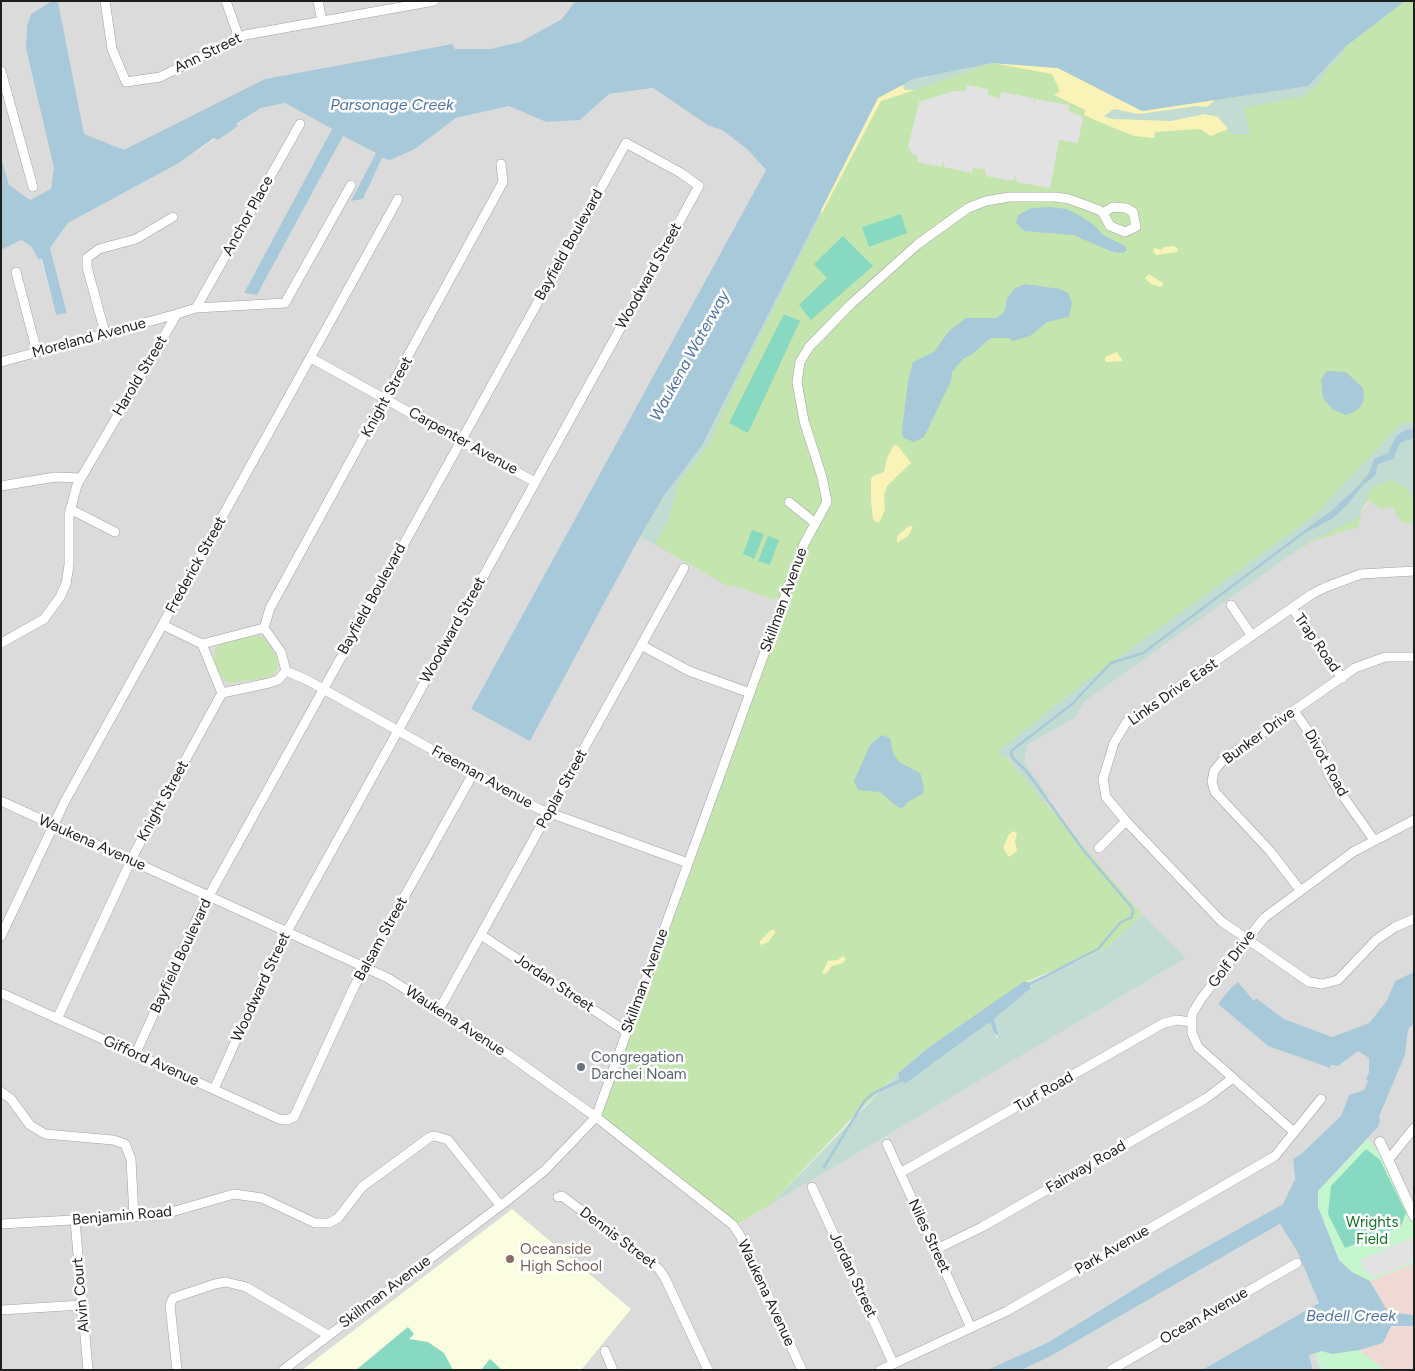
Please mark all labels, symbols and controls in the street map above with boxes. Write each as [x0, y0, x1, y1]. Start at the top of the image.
street label: Ann Street [171, 29, 245, 77]
water label: Parsonage Creek [330, 95, 454, 115]
street label: Anchor Place [219, 173, 277, 259]
street label: Bayfield Boulevard [531, 186, 607, 304]
street label: Woodward Street [612, 220, 686, 332]
water label: Waukena Waterway [646, 287, 734, 425]
street label: Moreland Avenue [30, 314, 148, 362]
street label: Harold Street [109, 333, 171, 419]
street label: Knight Street [357, 353, 417, 441]
street label: Carpenter Avenue [405, 403, 521, 479]
street label: Frederick Street [162, 513, 230, 617]
street label: Bayfield Boulevard [334, 540, 410, 658]
street label: Skillman Avenue [757, 545, 811, 655]
street label: Woodward Street [416, 574, 490, 686]
street label: Trap Road [1290, 610, 1344, 676]
street label: Links Drive East [1125, 654, 1221, 730]
street label: Bunker Drive [1219, 704, 1299, 768]
street label: Divot Road [1300, 726, 1352, 800]
street label: Freeman Avenue [428, 742, 536, 812]
street label: Poplar Street [533, 746, 591, 832]
street label: Knight Street [133, 757, 193, 845]
street label: Waukena Avenue [36, 811, 148, 875]
street label: Balsam Street [351, 894, 411, 984]
street label: Bayfield Boulevard [147, 896, 215, 1016]
street label: Skillman Avenue [618, 926, 672, 1036]
street label: Golf Drive [1205, 927, 1259, 991]
street label: Woodward Street [228, 929, 294, 1045]
street label: Jordan Street [511, 950, 597, 1016]
street label: Waukena Avenue [402, 982, 508, 1060]
street label: Gifford Avenue [100, 1032, 202, 1090]
place label: Congregation Darchei Noam [591, 1049, 687, 1084]
marker: Congregation Darchei Noam [575, 1061, 587, 1073]
street label: Turf Road [1011, 1068, 1077, 1116]
street label: Fairway Road [1043, 1137, 1129, 1197]
street label: Niles Street [904, 1196, 954, 1276]
street label: Benjamin Road [71, 1203, 173, 1229]
street label: Dennis Street [576, 1203, 660, 1273]
park label: Wrights Field [1346, 1214, 1398, 1249]
street label: Park Avenue [1072, 1221, 1152, 1279]
street label: Jordan Street [825, 1230, 881, 1320]
street label: Waukena Avenue [733, 1237, 799, 1349]
place label: Oceanside High School [520, 1241, 602, 1276]
street label: Skillman Avenue [336, 1252, 434, 1332]
marker: Oceanside High School [504, 1253, 516, 1265]
street label: Alvin Court [69, 1257, 93, 1333]
street label: Ocean Avenue [1157, 1284, 1251, 1348]
water label: Bedell Creek [1306, 1306, 1396, 1326]

